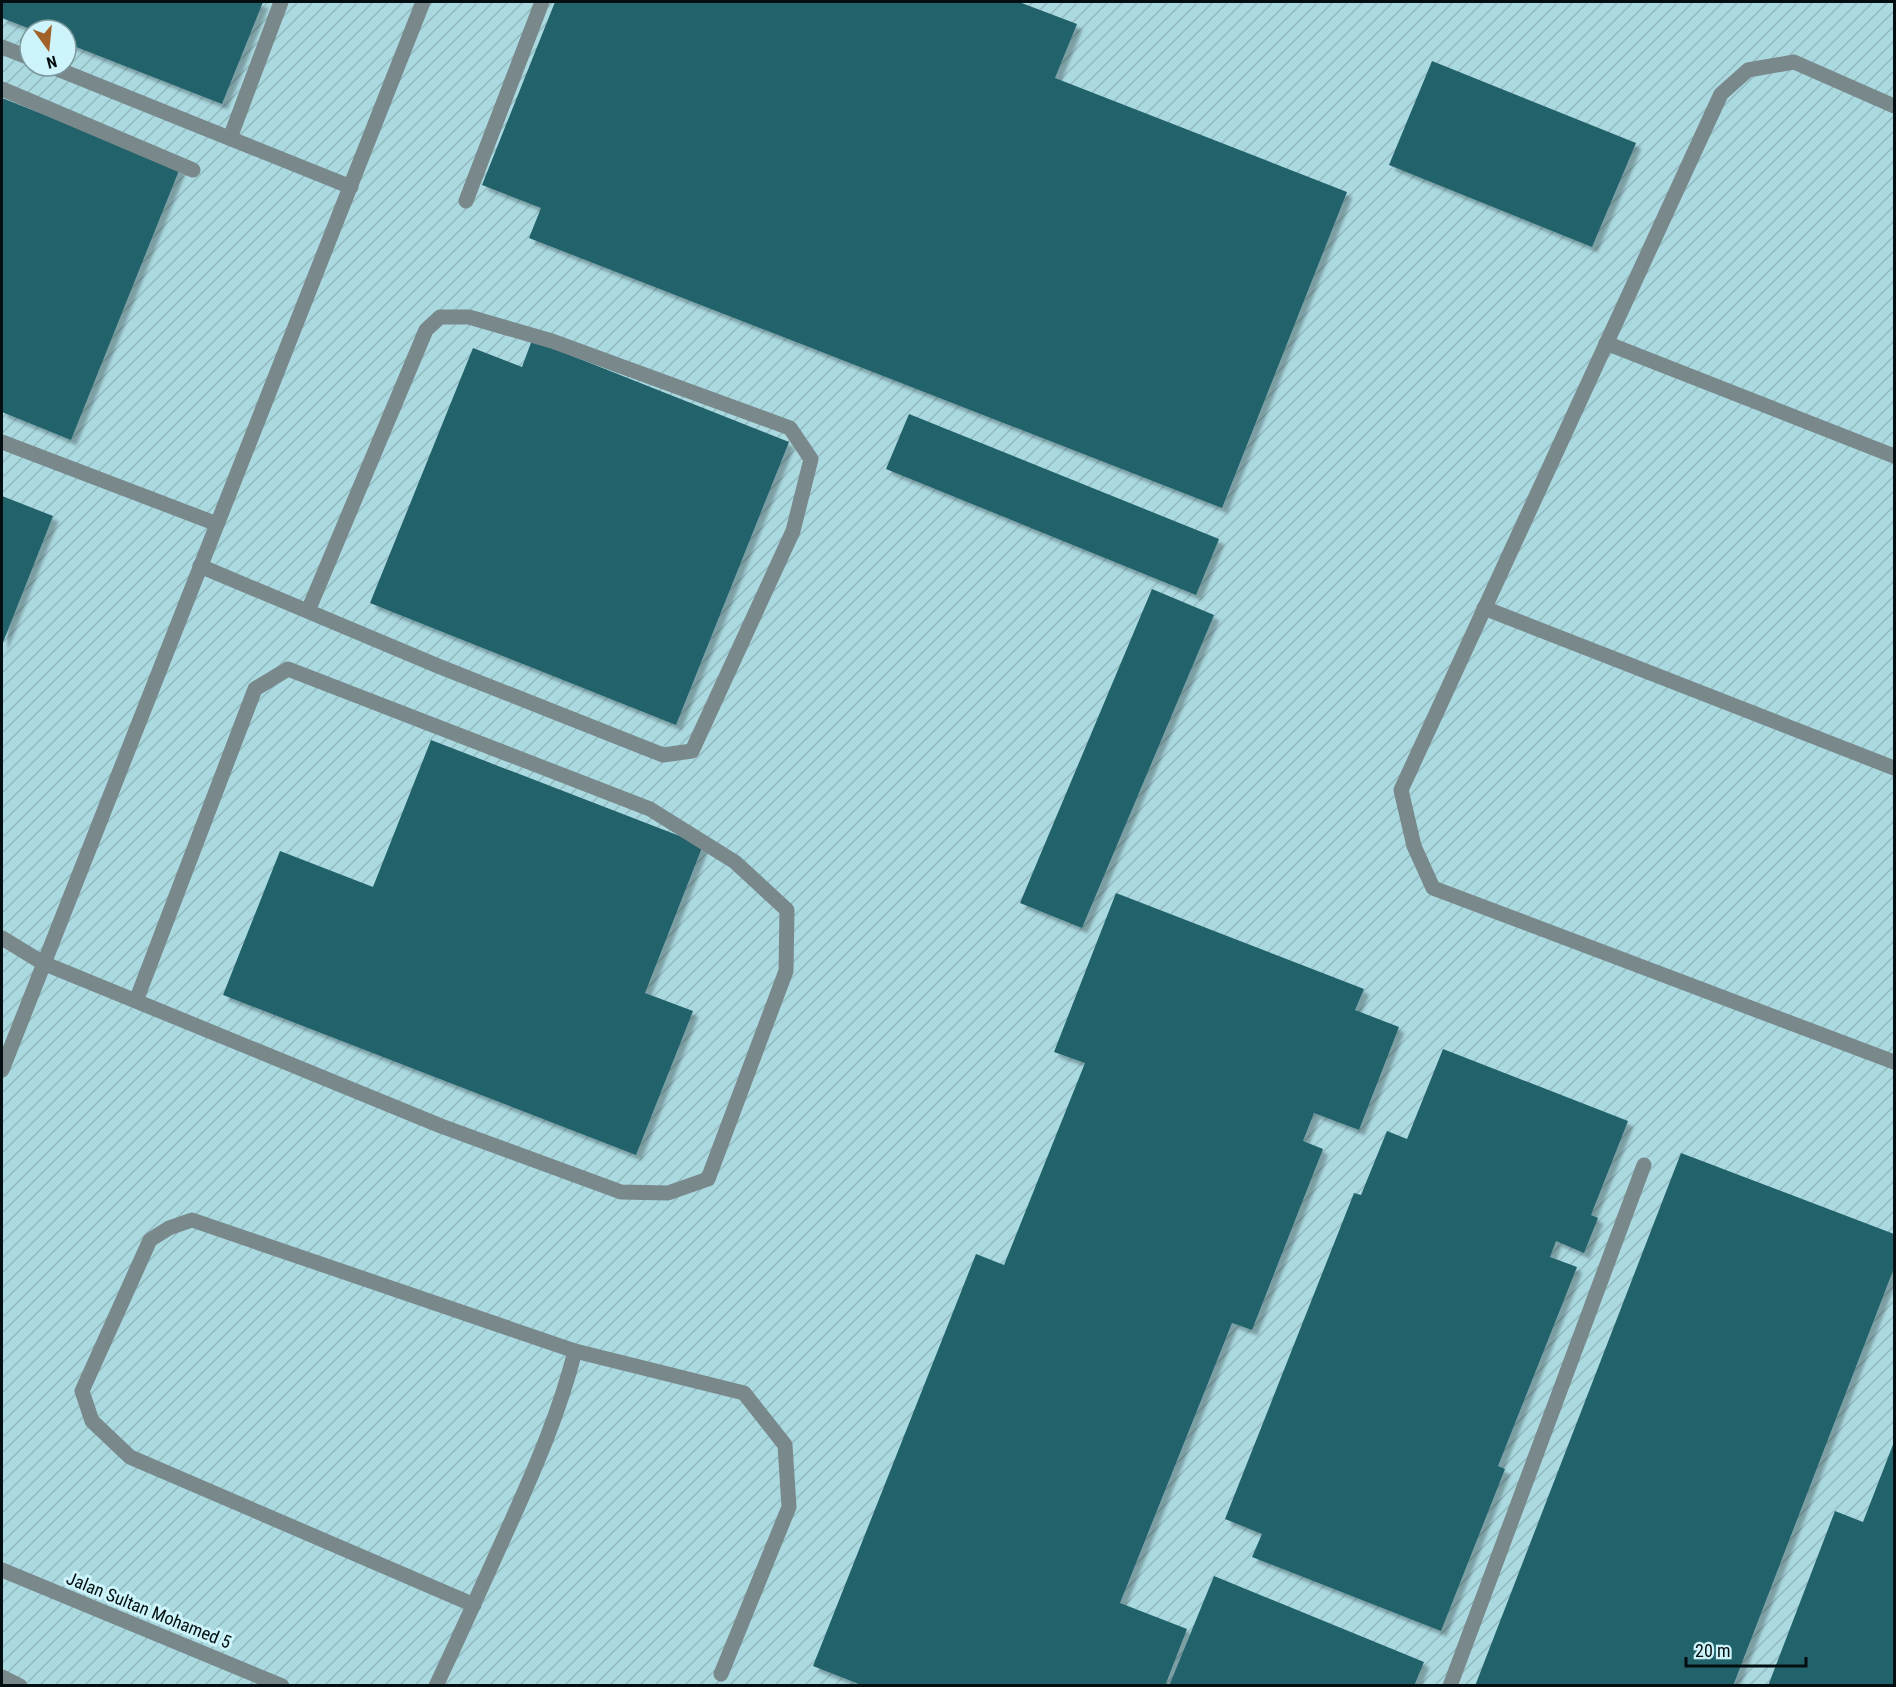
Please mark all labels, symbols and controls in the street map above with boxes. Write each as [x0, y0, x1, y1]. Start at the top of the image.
north arrow [18, 18, 78, 78]
text: N [45, 52, 59, 72]
street label: Jalan Sultan Mohamed 5 [64, 1567, 235, 1653]
scale bar [1686, 1630, 1806, 1668]
text: 20 m [1695, 1640, 1730, 1661]

